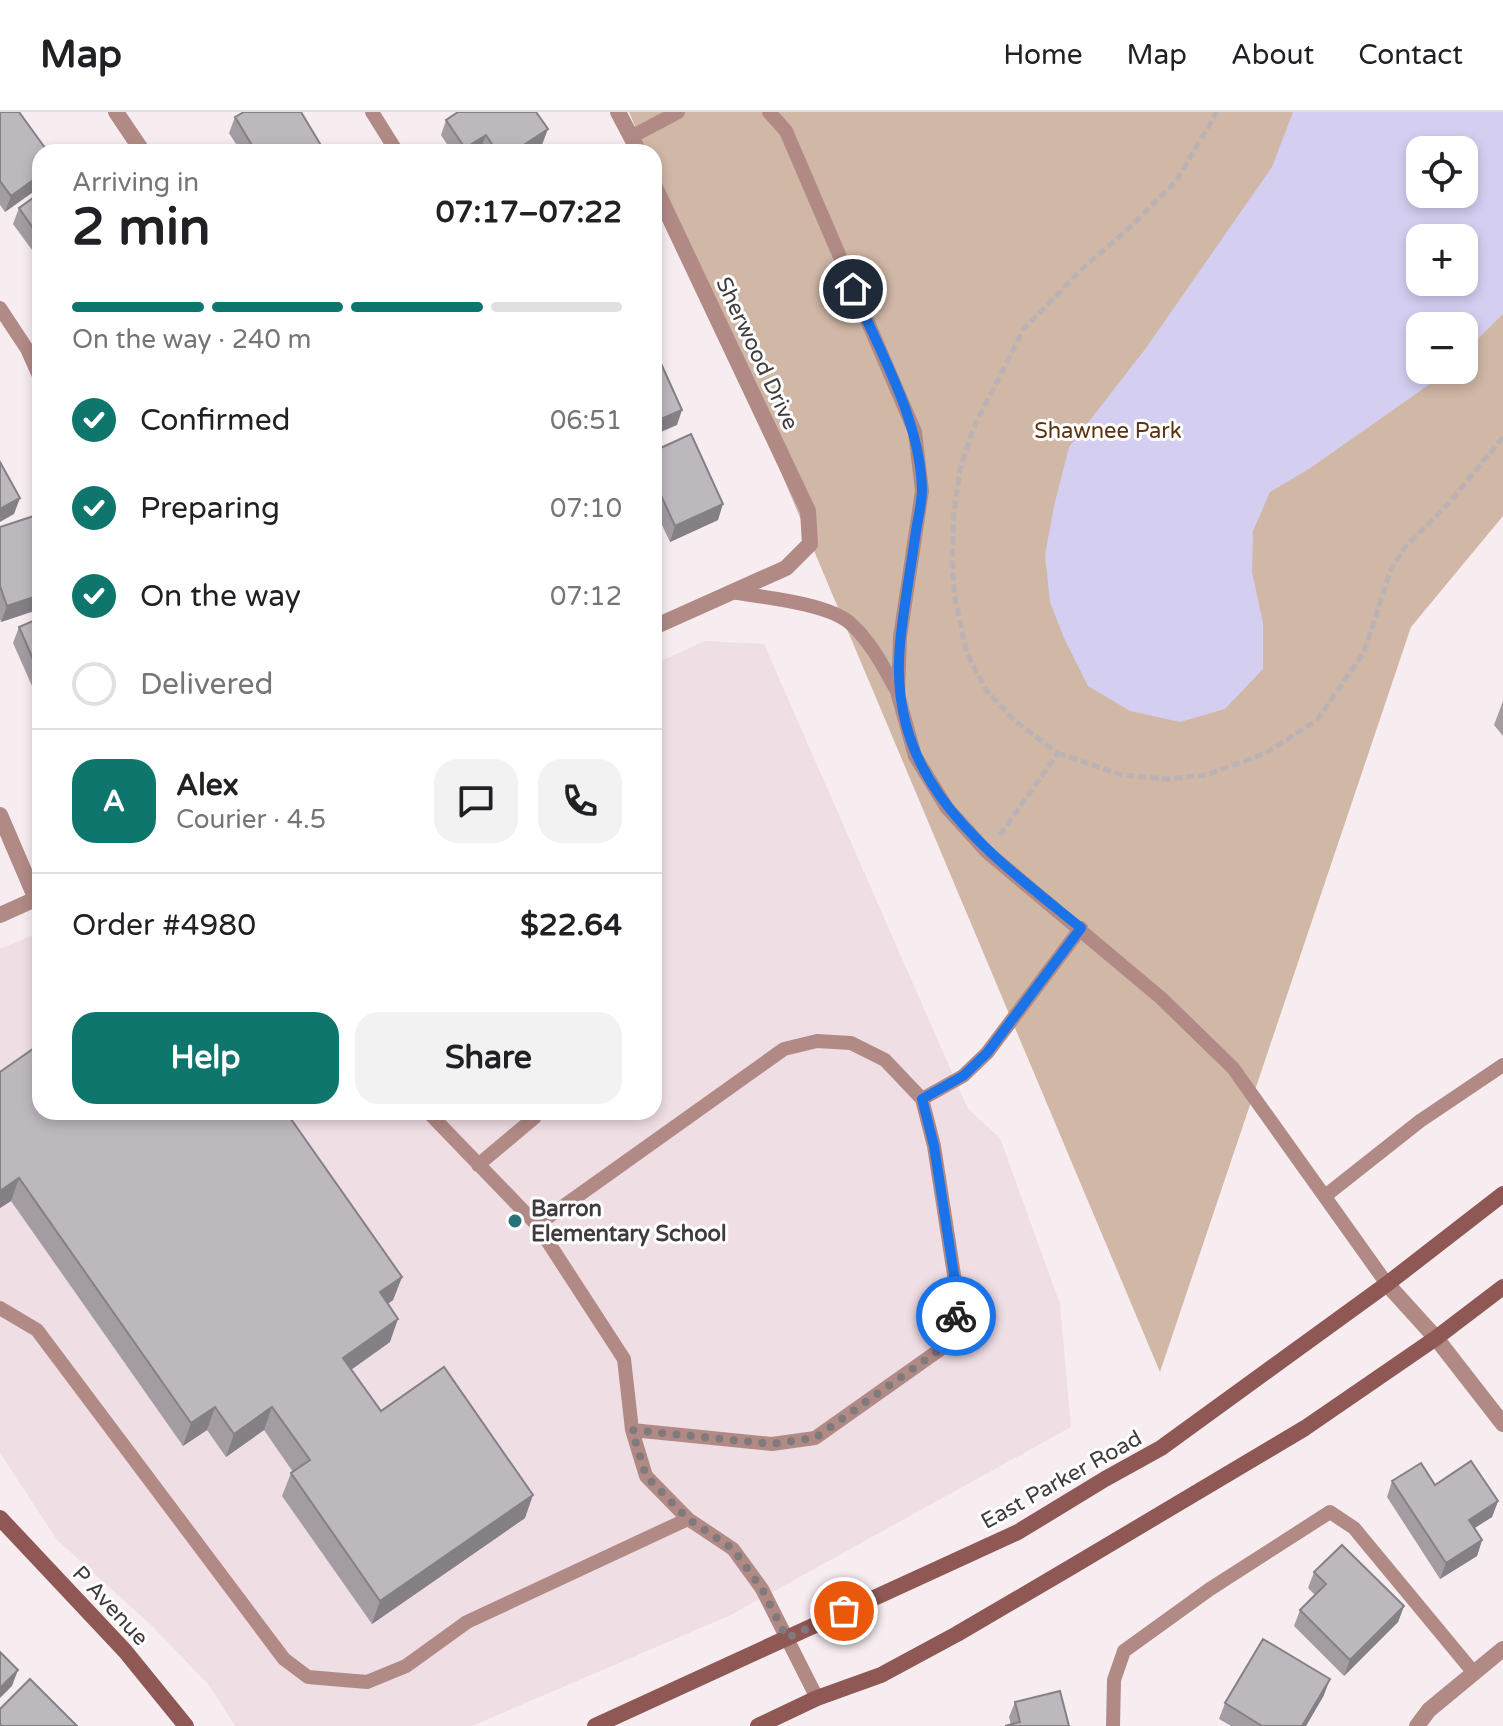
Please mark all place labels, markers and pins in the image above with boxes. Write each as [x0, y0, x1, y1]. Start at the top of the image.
pin [819, 255, 887, 323]
place label: Barron Elementary School [531, 1196, 726, 1247]
marker: Barron Elementary School [506, 1212, 524, 1230]
pin [810, 1577, 878, 1645]

